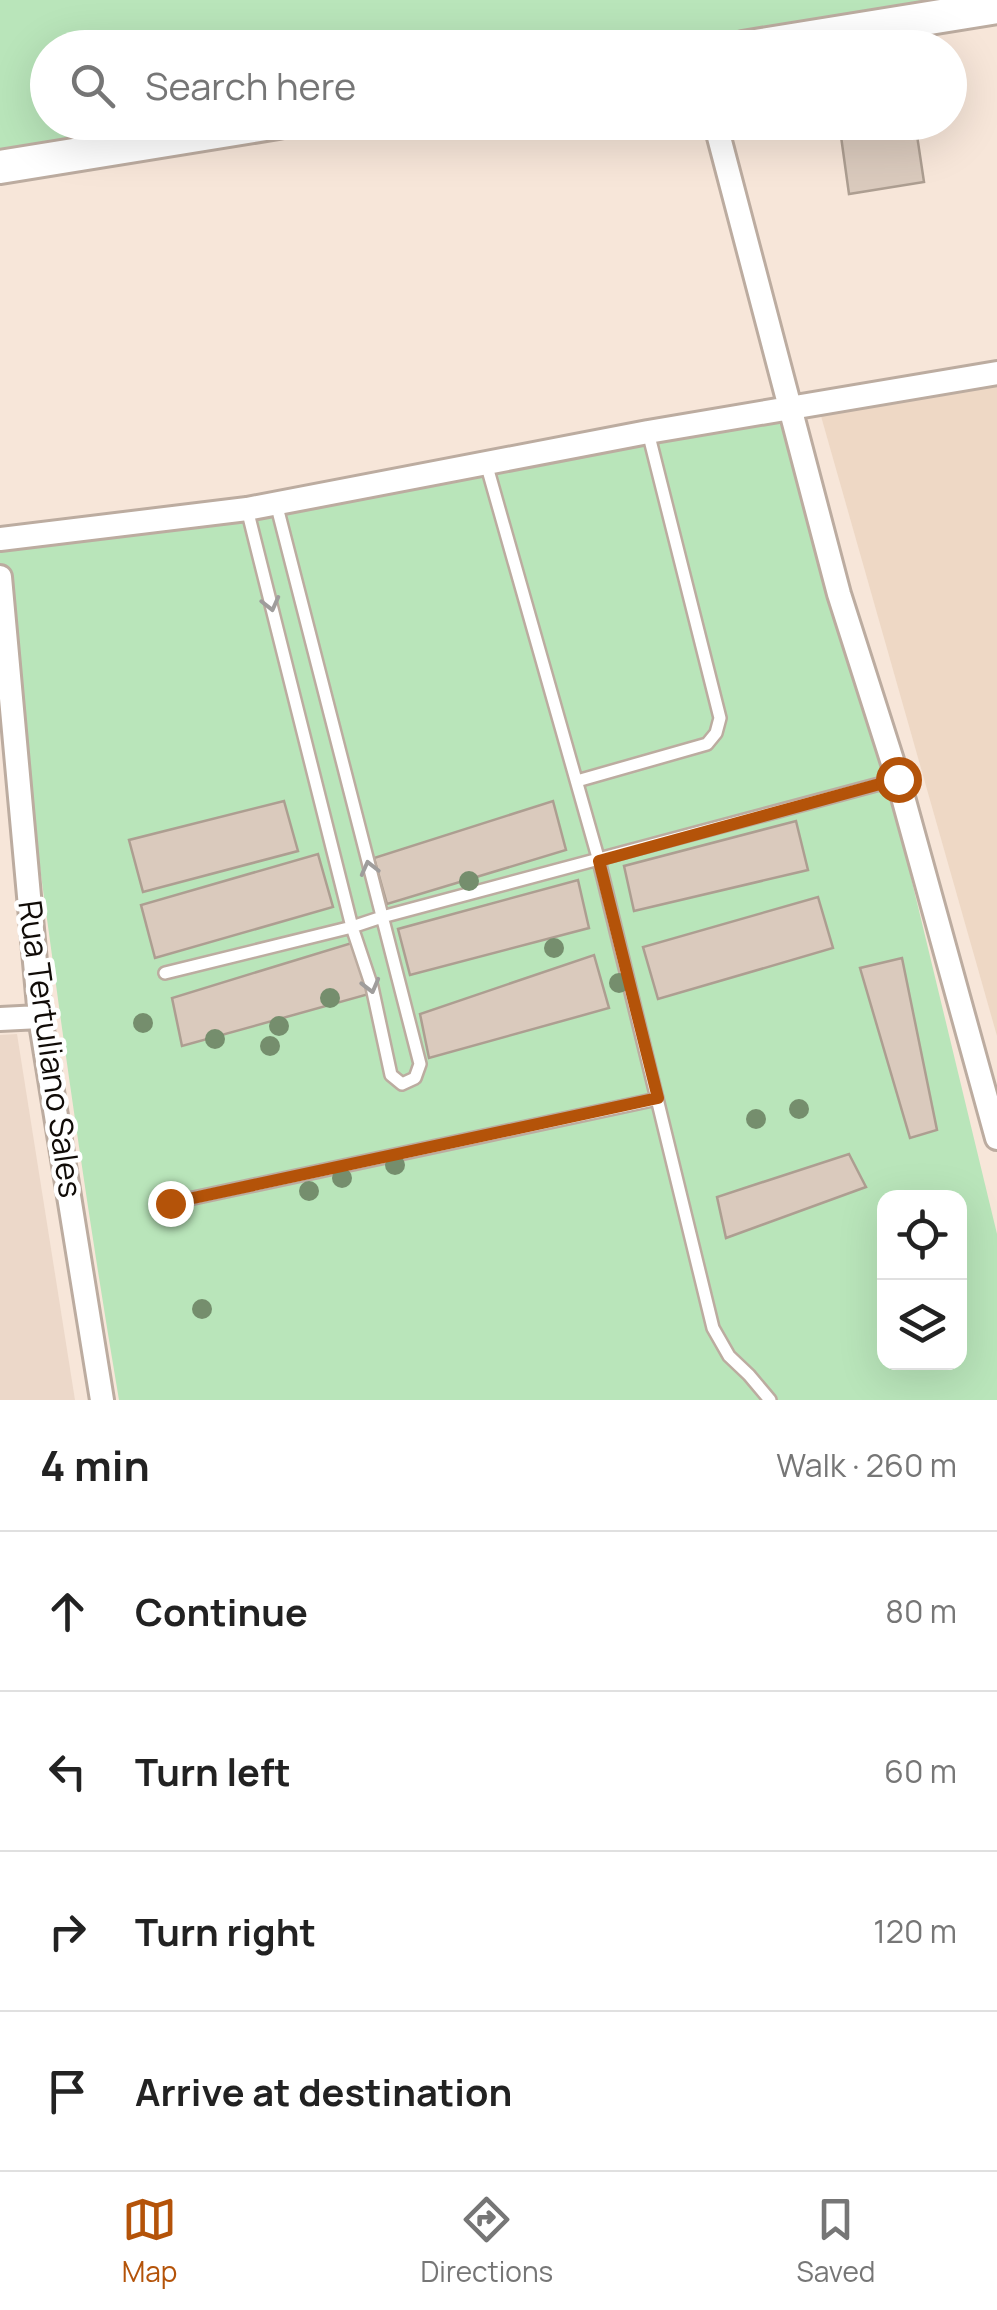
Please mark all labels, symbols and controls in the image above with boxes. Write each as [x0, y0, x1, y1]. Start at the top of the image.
search box [30, 30, 967, 140]
icon: search [65, 58, 120, 113]
text: Search here [145, 59, 356, 111]
one-way arrow [259, 595, 280, 612]
route start [876, 757, 922, 803]
one-way arrow [360, 860, 381, 877]
street label: Rua Tertuliano Sales [8, 898, 94, 1200]
one-way arrow [359, 977, 380, 994]
route end [148, 1181, 194, 1227]
map controls [877, 1190, 967, 1370]
button: locate [877, 1190, 967, 1280]
button: layers [877, 1280, 967, 1370]
text: 4 min [40, 1436, 150, 1494]
text: Walk · 260 m [776, 1443, 957, 1487]
icon: ahead [40, 1584, 95, 1639]
text: Continue [135, 1585, 308, 1637]
text: 80 m [885, 1589, 957, 1633]
icon: left [40, 1744, 95, 1799]
text: Turn left [135, 1745, 291, 1797]
text: 60 m [884, 1749, 957, 1793]
icon: right [40, 1904, 95, 1959]
text: Turn right [135, 1905, 316, 1957]
text: 120 m [873, 1909, 957, 1953]
icon: arrive [40, 2064, 95, 2119]
text: Arrive at destination [135, 2065, 512, 2117]
tab: Map [122, 2192, 177, 2290]
tab: Directions [421, 2192, 553, 2290]
tab: Saved [796, 2192, 875, 2290]

